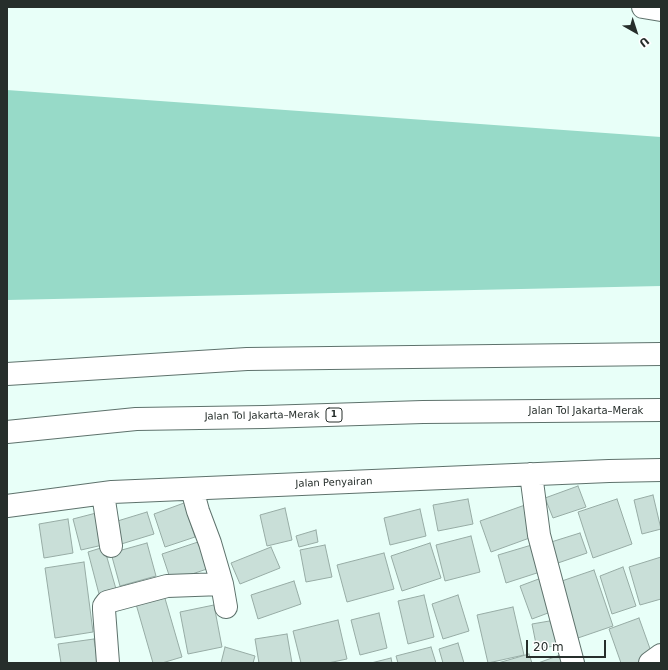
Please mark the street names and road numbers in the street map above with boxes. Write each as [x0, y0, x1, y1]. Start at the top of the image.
street label: Jalan Tol Jakarta–Merak [529, 405, 643, 417]
road number: 1 [326, 408, 342, 422]
street label: Jalan Tol Jakarta–Merak [205, 409, 319, 423]
street label: Jalan Penyairan [295, 476, 373, 490]

